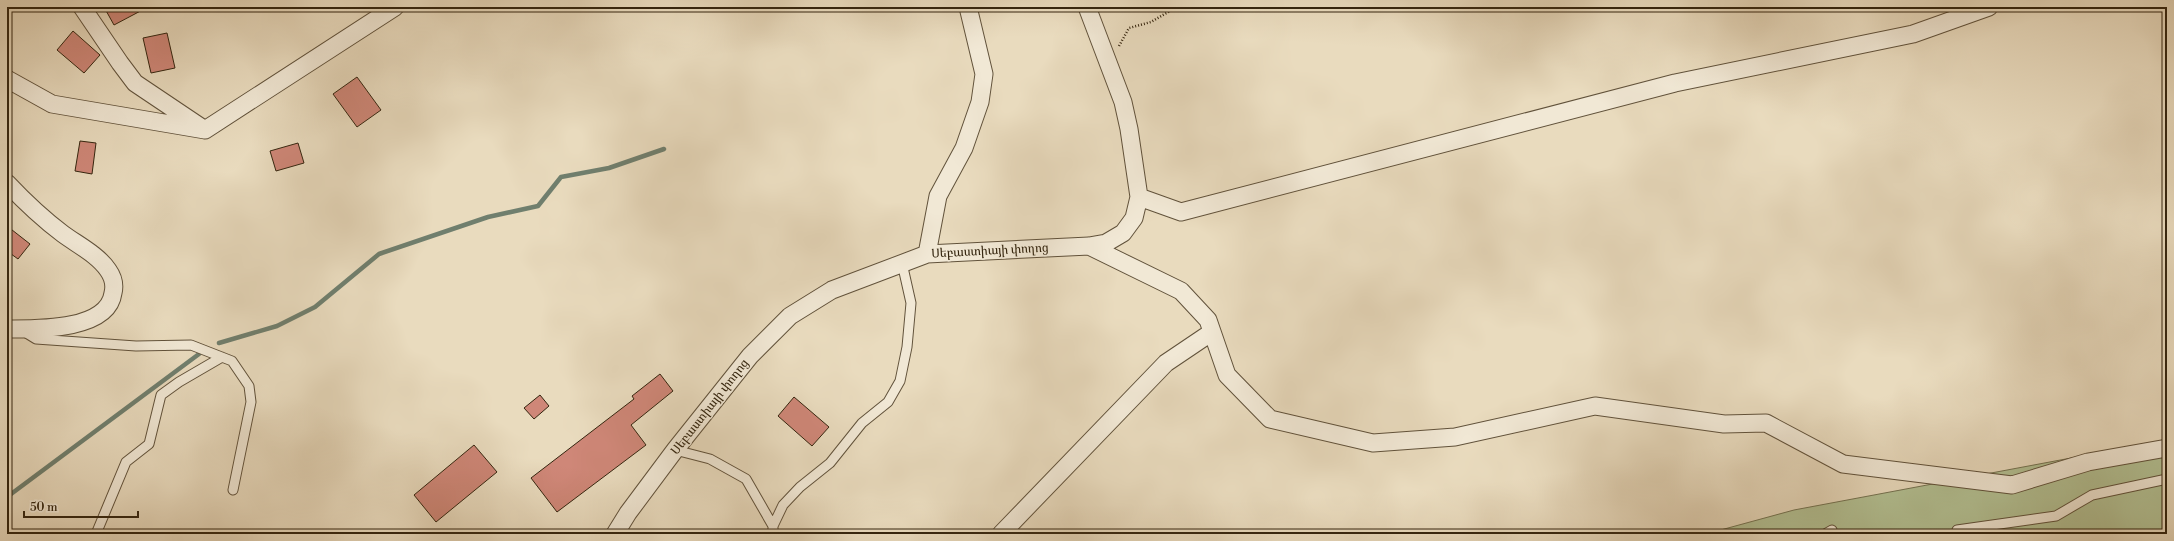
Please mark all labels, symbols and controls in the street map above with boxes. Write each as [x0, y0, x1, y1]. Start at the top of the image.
street label: Սեբաստիայի փողոց [931, 240, 1049, 262]
street label: Սեբաստիայի փողոց [668, 356, 752, 458]
scale bar [24, 493, 138, 519]
text: 50 m [30, 500, 58, 515]

